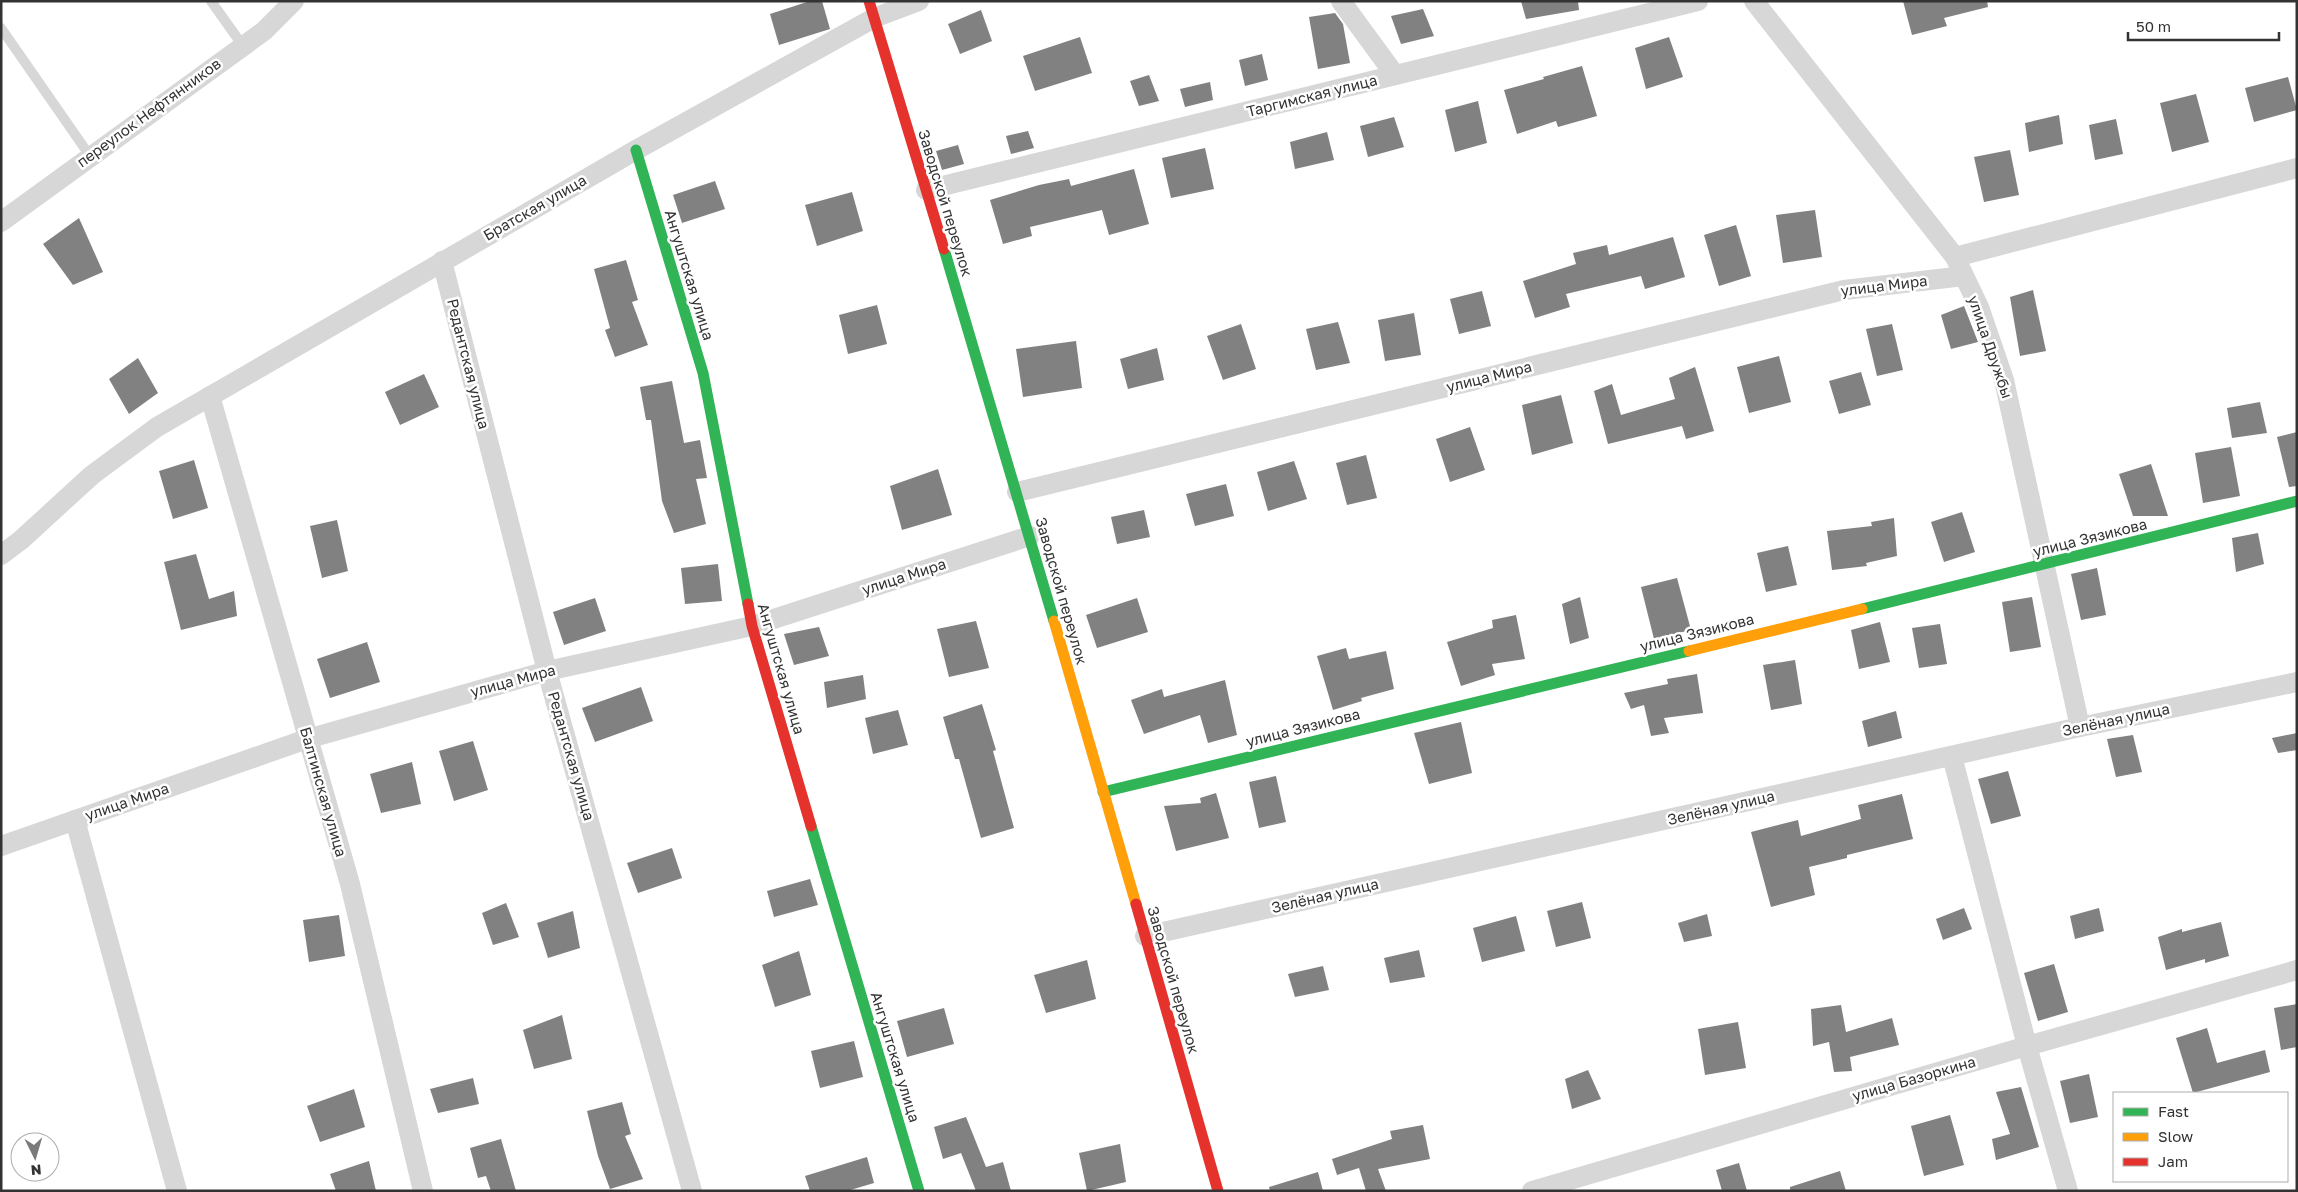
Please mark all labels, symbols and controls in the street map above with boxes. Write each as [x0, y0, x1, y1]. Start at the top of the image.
scale bar [2128, 10, 2279, 42]
text: 50 m [2136, 17, 2171, 35]
street label: переулок Нефтянников [73, 54, 224, 171]
street label: Таргимская улица [1245, 70, 1379, 120]
street label: Заводской переулок [915, 127, 977, 279]
street label: Братская улица [480, 170, 589, 244]
street label: Ангуштская улица [662, 207, 718, 342]
street label: улица Мира [1839, 271, 1928, 299]
street label: улица Дружбы [1965, 293, 2017, 401]
street label: Редантская улица [444, 297, 494, 431]
street label: улица Мира [1444, 357, 1533, 395]
street label: улица Зязикова [2031, 514, 2149, 560]
street label: Заводской переулок [1032, 515, 1092, 667]
street label: улица Мира [859, 554, 948, 598]
street label: Ангуштская улица [755, 601, 809, 736]
street label: улица Зязикова [1638, 609, 1756, 655]
street label: улица Мира [468, 660, 557, 700]
street label: Редантская улица [545, 689, 599, 822]
street label: Зелёная улица [2060, 699, 2171, 739]
street label: улица Зязикова [1244, 704, 1362, 750]
street label: Балтинская улица [297, 725, 351, 859]
street label: улица Мира [82, 778, 171, 824]
street label: Зелёная улица [1665, 786, 1776, 828]
street label: Зелёная улица [1269, 874, 1380, 916]
street label: Заводской переулок [1144, 904, 1204, 1056]
street label: Ангуштская улица [868, 989, 924, 1124]
street label: улица Базоркина [1850, 1052, 1978, 1104]
legend [2113, 1092, 2288, 1182]
text: Fast [2158, 1102, 2189, 1120]
text: Slow [2158, 1127, 2193, 1145]
north arrow [10, 1132, 60, 1182]
text: Jam [2158, 1152, 2188, 1170]
text: N [30, 1162, 42, 1179]

